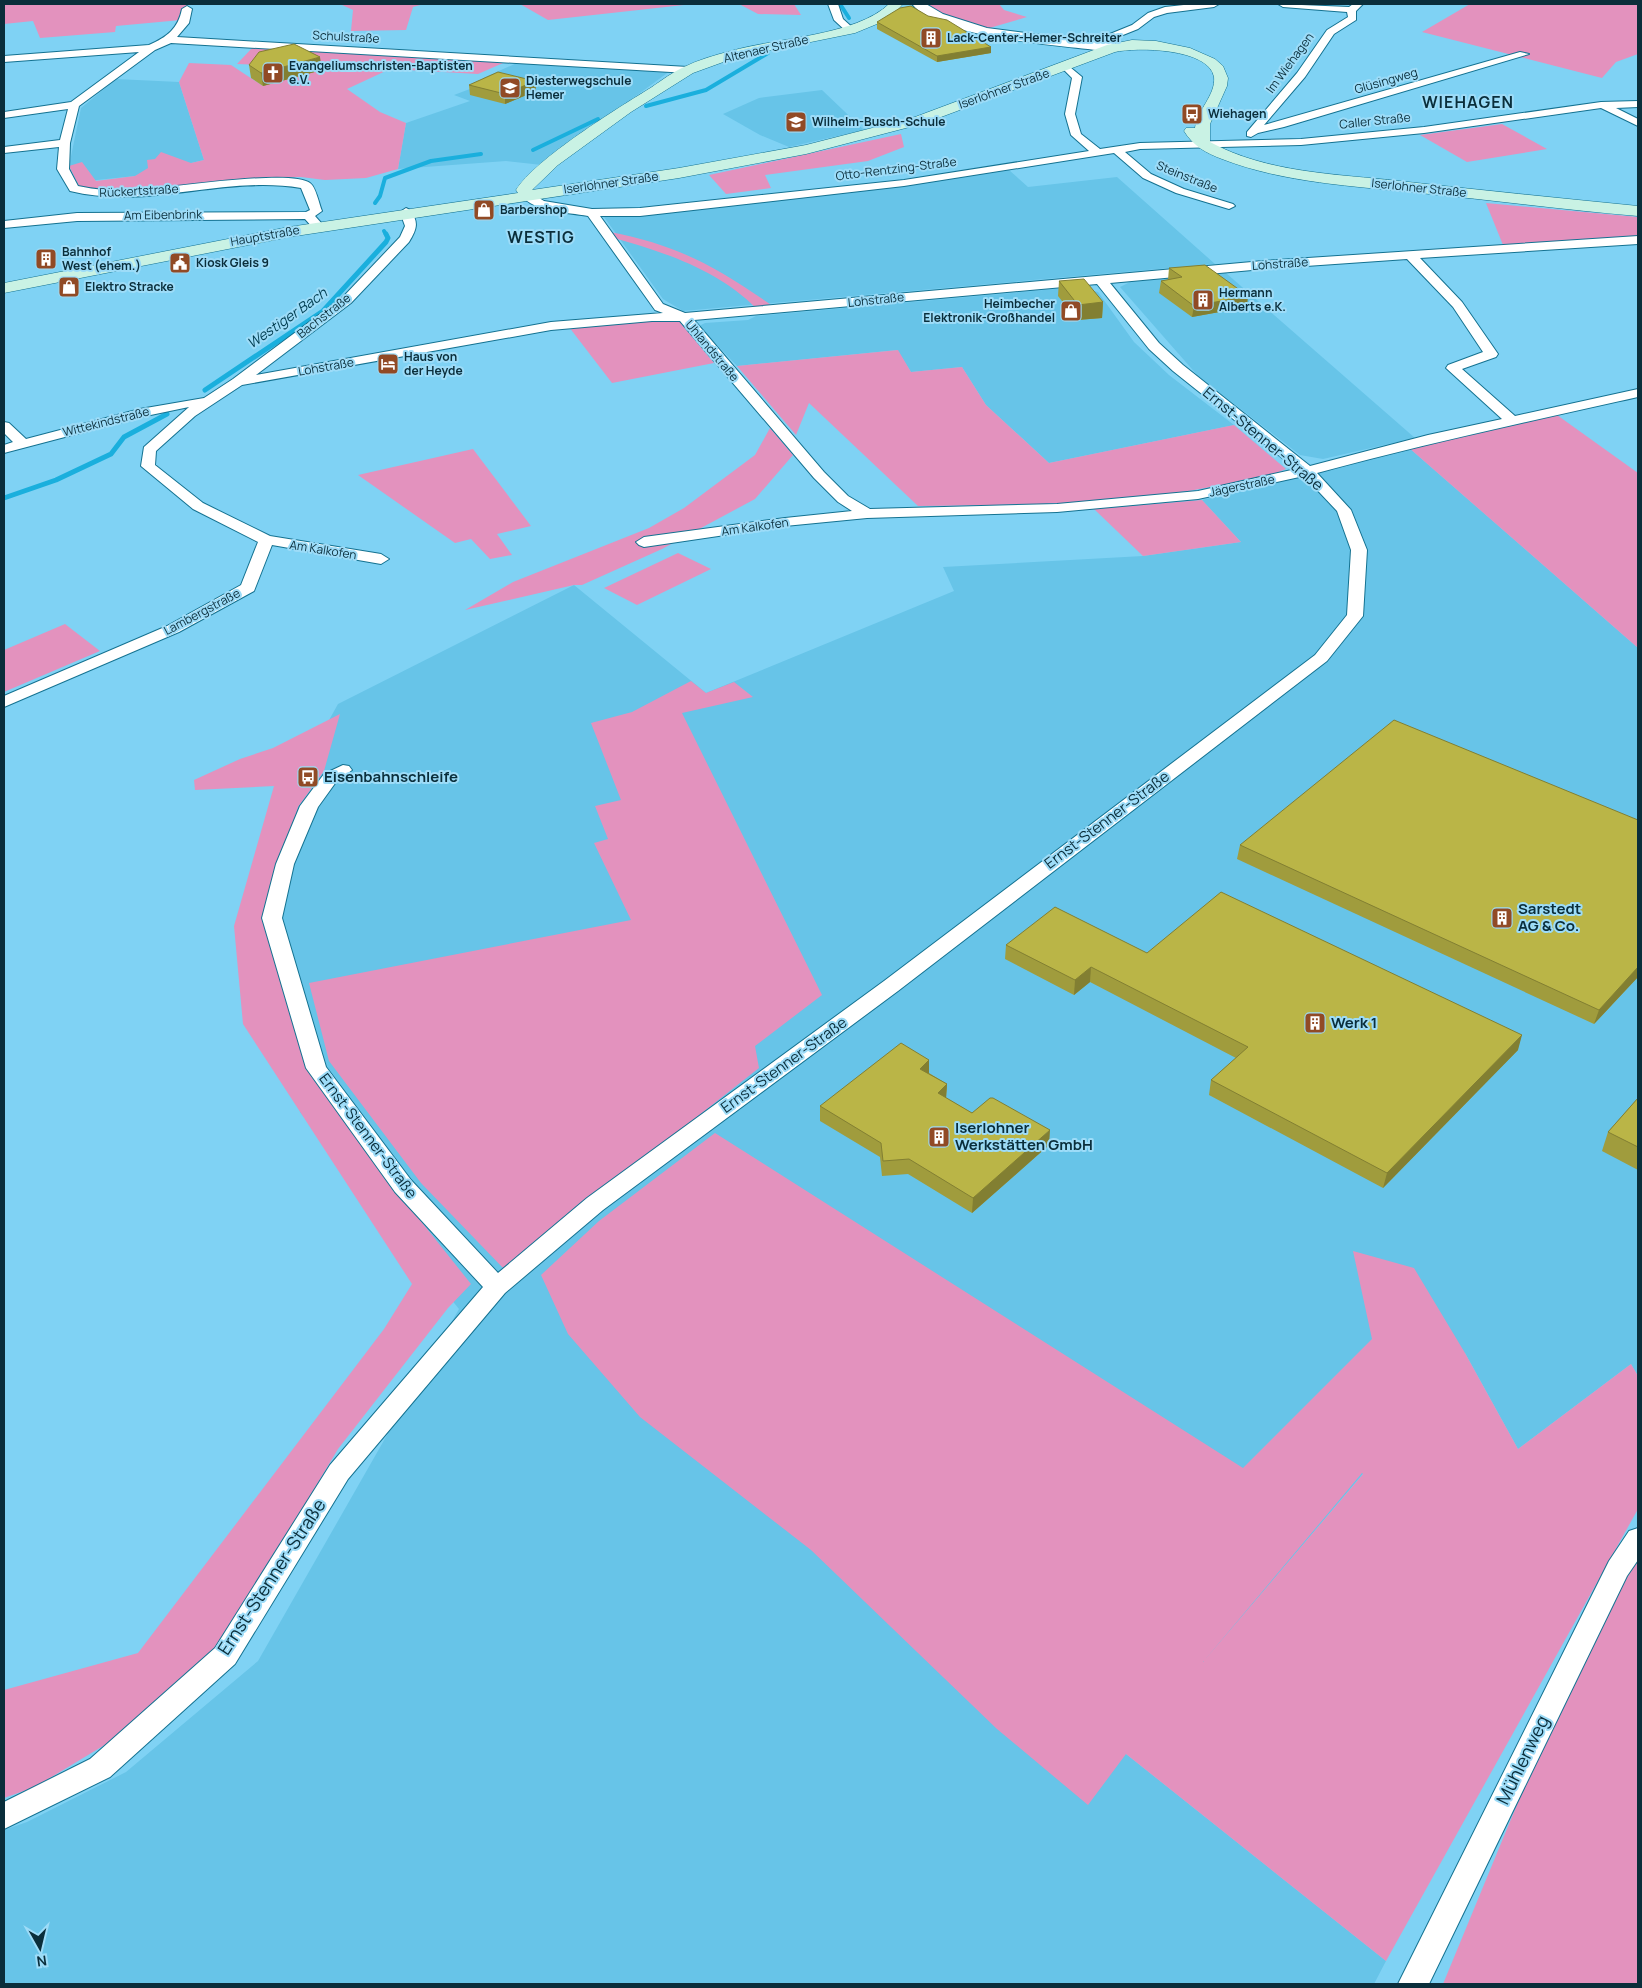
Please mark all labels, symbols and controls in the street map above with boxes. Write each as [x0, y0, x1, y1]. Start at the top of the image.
street label: Schulstraße [312, 26, 380, 47]
building icon: Lack-Center-Hemer-Schreiter [919, 26, 943, 50]
place label: Lack-Center-Hemer-Schreiter [947, 29, 1122, 46]
street label: Im Wiehagen [1262, 29, 1317, 96]
street label: Altenaer Straße [722, 31, 810, 67]
place label: Evangeliumschristen-Baptisten e.V. [289, 57, 473, 88]
church icon: Evangeliumschristen-Baptisten e.V. [261, 61, 285, 85]
street label: Glüsingweg [1352, 63, 1419, 98]
street label: Iserlohner Straße [956, 64, 1052, 113]
place label: Diesterwegschule Hemer [526, 72, 631, 103]
school or university icon: Diesterwegschule Hemer [498, 76, 522, 100]
district label: WIEHAGEN [1422, 91, 1514, 113]
bus stop icon: Wiehagen [1180, 102, 1204, 126]
place label: Wiehagen [1208, 105, 1266, 122]
street label: Caller Straße [1338, 108, 1412, 133]
school or university icon: Wilhelm-Busch-Schule [784, 110, 808, 134]
place label: Wilhelm-Busch-Schule [812, 113, 946, 130]
street label: Otto-Rentzing-Straße [835, 153, 957, 184]
street label: Steinstraße [1154, 156, 1220, 197]
street label: Iserlohner Straße [562, 167, 659, 198]
street label: Iserlohner Straße [1371, 174, 1467, 201]
street label: Rückertstraße [99, 180, 179, 201]
shop icon: Barbershop [472, 198, 496, 222]
place label: Barbershop [500, 201, 567, 218]
street label: Am Eibenbrink [124, 205, 203, 224]
street label: Hauptstraße [229, 221, 301, 250]
district label: WESTIG [507, 226, 575, 248]
place label: Bahnhof West (ehem.) [62, 243, 141, 274]
building icon: Bahnhof West (ehem.) [34, 247, 58, 271]
public building icon: Kiosk Gleis 9 [168, 251, 192, 275]
street label: Lohstraße [1251, 253, 1309, 274]
place label: Kiosk Gleis 9 [196, 254, 269, 271]
shop icon: Elektro Stracke [57, 275, 81, 299]
place label: Elektro Stracke [85, 278, 174, 295]
water label: Westiger Bach [243, 283, 331, 352]
place label: Hermann Alberts e.K. [1219, 284, 1286, 315]
street label: Lohstraße [847, 288, 905, 311]
building icon: Hermann Alberts e.K. [1191, 288, 1215, 312]
street label: Bachstraße [293, 289, 354, 342]
place label: Heimbecher Elektronik-Großhandel [923, 295, 1055, 326]
shop icon: Heimbecher Elektronik-Großhandel [1059, 299, 1083, 323]
street label: Uhlandstraße [682, 316, 743, 385]
place label: Haus von der Heyde [404, 348, 463, 379]
hotel icon: Haus von der Heyde [376, 352, 400, 376]
street label: Lohstraße [297, 353, 355, 380]
street label: Ernst-Stenner-Straße [1199, 382, 1328, 495]
street label: Wittekindstraße [61, 403, 151, 440]
street label: Jägerstraße [1208, 470, 1276, 501]
street label: Am Kalkofen [720, 513, 790, 540]
street label: Am Kalkofen [288, 536, 358, 563]
street label: Lambergstraße [161, 584, 243, 639]
bus stop icon: Eisenbahnschleife [296, 765, 320, 789]
place label: Eisenbahnschleife [324, 766, 458, 787]
street label: Ernst-Stenner-Straße [1040, 766, 1174, 873]
place label: Sarstedt AG & Co. [1518, 898, 1581, 936]
building icon: Sarstedt AG & Co. [1490, 906, 1514, 930]
building icon: Werk 1 [1303, 1011, 1327, 1035]
street label: Ernst-Stenner-Straße [716, 1012, 851, 1118]
place label: Werk 1 [1331, 1012, 1377, 1033]
street label: Ernst-Stenner-Straße [315, 1069, 422, 1203]
place label: Iserlohner Werkstätten GmbH [955, 1117, 1093, 1155]
building icon: Iserlohner Werkstätten GmbH [927, 1125, 951, 1149]
street label: Ernst-Stenner-Straße [212, 1494, 331, 1659]
street label: Mühlenweg [1490, 1711, 1554, 1808]
north arrow [15, 1923, 65, 1973]
text: N [36, 1951, 48, 1971]

